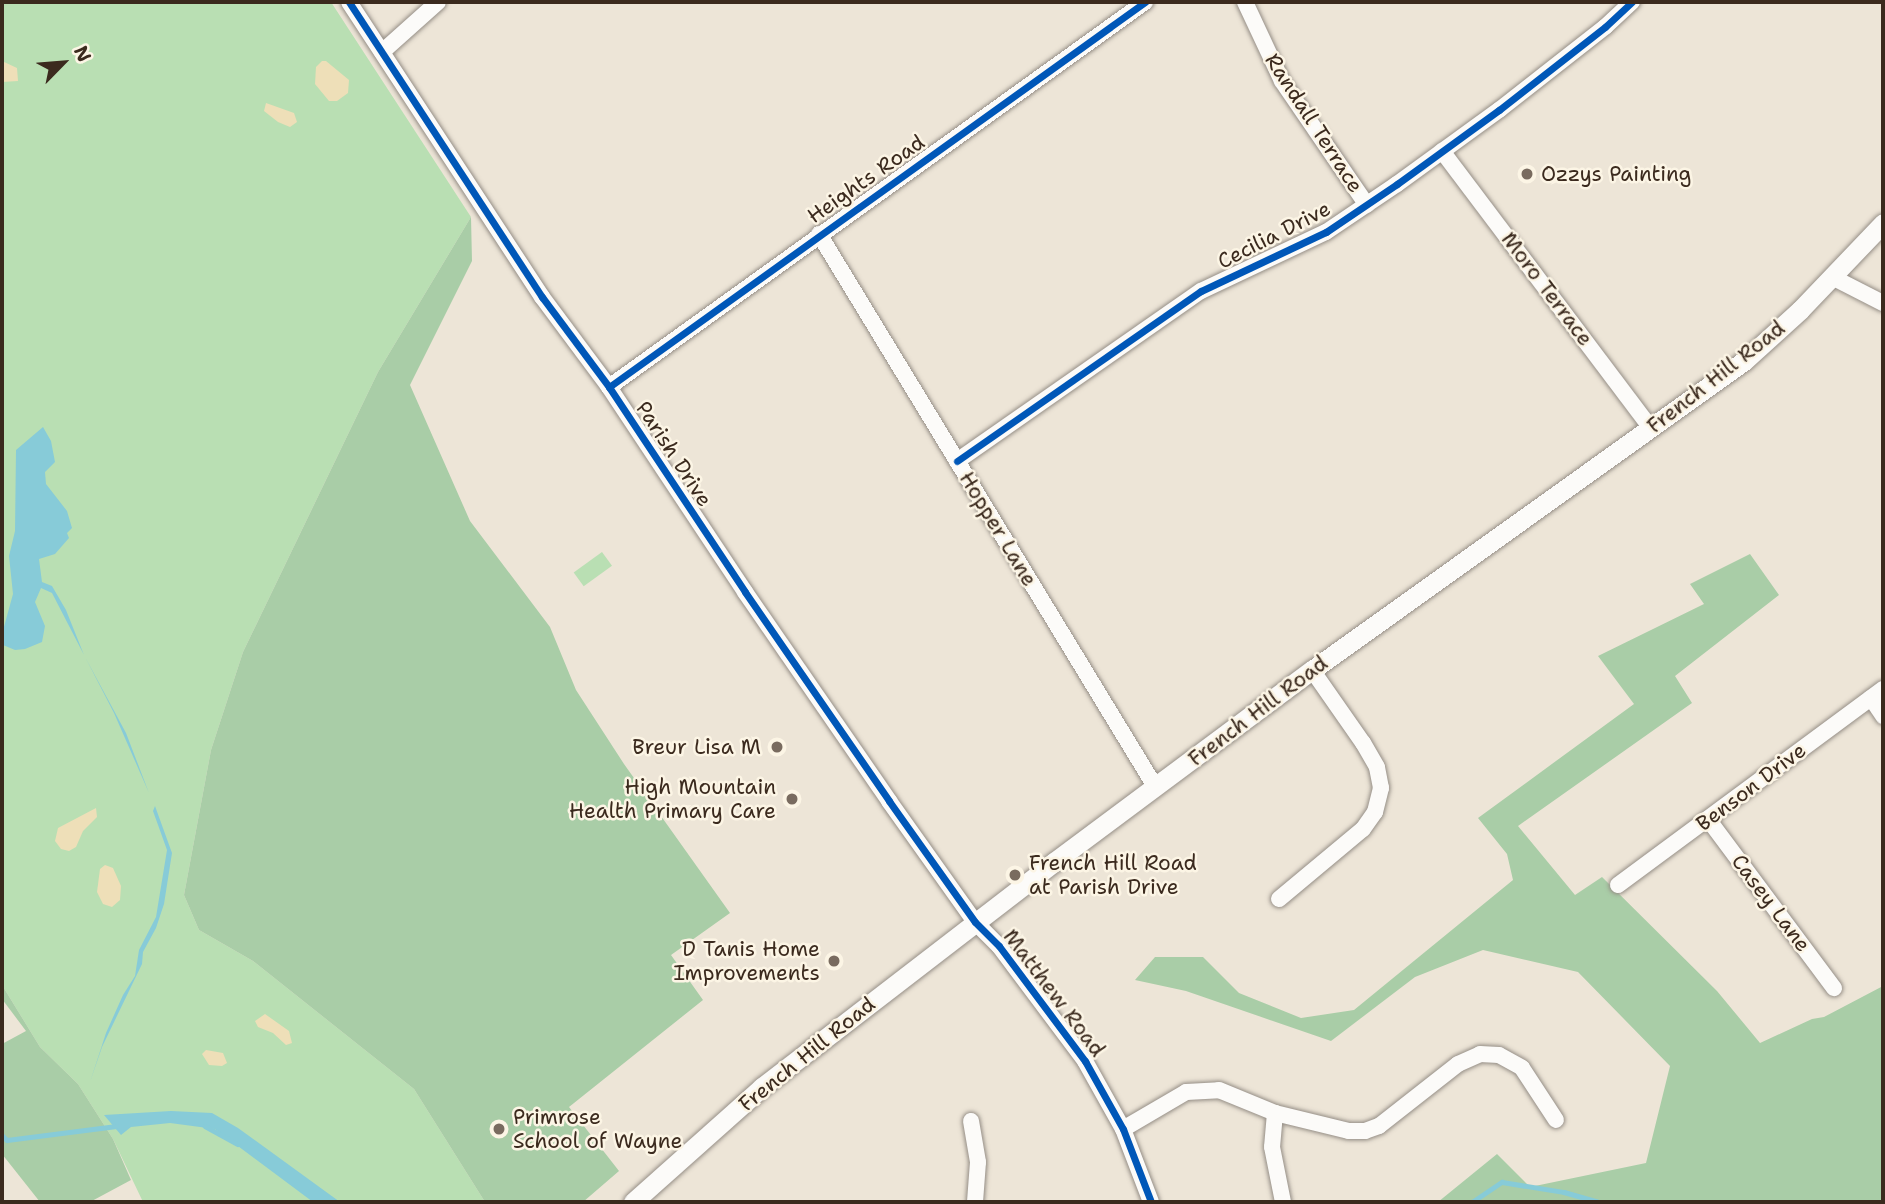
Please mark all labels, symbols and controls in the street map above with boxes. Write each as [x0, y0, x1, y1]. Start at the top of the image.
north arrow [28, 28, 98, 98]
text: N [68, 42, 97, 66]
street label: Randall Terrace [1260, 49, 1368, 197]
street label: Heights Road [802, 129, 930, 229]
place label: Ozzys Painting [1541, 161, 1691, 187]
marker: Ozzys Painting [1519, 166, 1535, 182]
street label: Cecilia Drive [1213, 196, 1335, 274]
street label: Moro Terrace [1496, 227, 1598, 351]
street label: French Hill Road [1642, 315, 1790, 439]
street label: Parish Drive [631, 397, 717, 511]
street label: Hopper Lane [954, 467, 1042, 591]
street label: French Hill Road [1183, 650, 1333, 772]
place label: Breur Lisa M [632, 734, 761, 760]
marker: Breur Lisa M [767, 737, 787, 757]
street label: Benson Drive [1691, 738, 1811, 836]
place label: High Mountain Health Primary Care [569, 774, 776, 824]
marker: High Mountain Health Primary Care [782, 789, 802, 809]
street label: Casey Lane [1726, 849, 1816, 957]
place label: French Hill Road at Parish Drive [1029, 850, 1197, 900]
marker: French Hill Road at Parish Drive [1007, 867, 1023, 883]
street label: Matthew Road [998, 924, 1110, 1062]
place label: D Tanis Home Improvements [674, 936, 820, 986]
marker: D Tanis Home Improvements [826, 953, 842, 969]
street label: French Hill Road [734, 991, 880, 1117]
place label: Primrose School of Wayne [513, 1104, 682, 1154]
marker: Primrose School of Wayne [491, 1121, 507, 1137]

